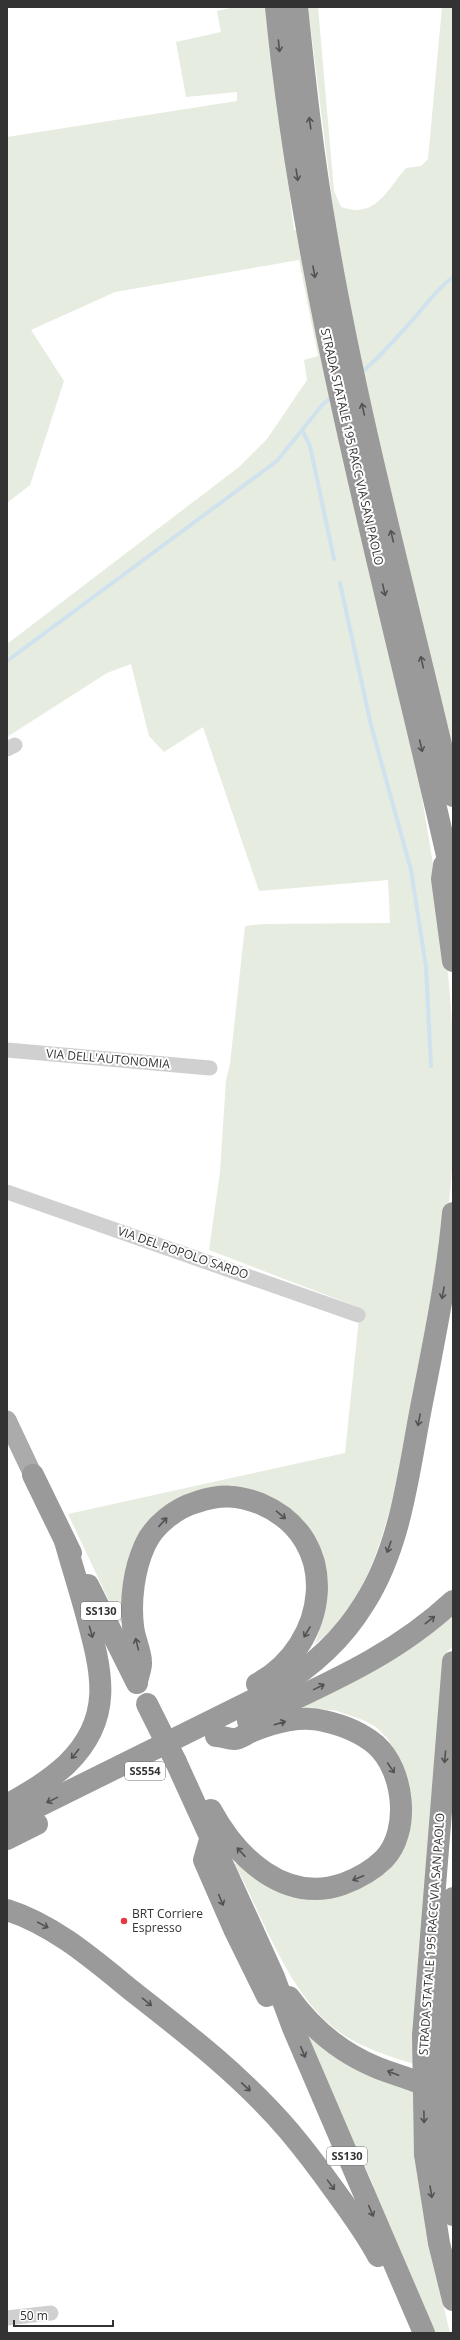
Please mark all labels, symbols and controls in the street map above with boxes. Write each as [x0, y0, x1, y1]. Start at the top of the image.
one-way arrow [276, 39, 283, 52]
one-way arrow [306, 117, 314, 130]
one-way arrow [293, 168, 301, 181]
one-way arrow [310, 265, 318, 278]
street label: STRADA STATALE 195 RACC VIA SAN PAOLO [317, 327, 388, 567]
one-way arrow [358, 403, 366, 416]
one-way arrow [388, 530, 395, 543]
one-way arrow [381, 583, 389, 596]
one-way arrow [418, 656, 425, 669]
one-way arrow [418, 739, 426, 752]
street label: VIA DELL'AUTONOMIA [45, 1045, 171, 1072]
street label: VIA DEL POPOLO SARDO [115, 1222, 251, 1283]
one-way arrow [439, 1286, 447, 1299]
one-way arrow [414, 1414, 422, 1427]
one-way arrow [276, 1511, 287, 1520]
one-way arrow [158, 1517, 168, 1527]
one-way arrow [385, 1540, 392, 1553]
road number: SS130 [81, 1602, 121, 1620]
one-way arrow [424, 1616, 435, 1625]
one-way arrow [88, 1625, 95, 1638]
one-way arrow [303, 1626, 311, 1637]
one-way arrow [133, 1637, 140, 1650]
one-way arrow [313, 1683, 325, 1690]
one-way arrow [273, 1718, 286, 1726]
one-way arrow [71, 1749, 80, 1759]
one-way arrow [442, 1750, 449, 1763]
road number: SS554 [125, 1762, 165, 1780]
one-way arrow [387, 1762, 395, 1773]
one-way arrow [47, 1797, 59, 1804]
street label: STRADA STATALE 195 RACC VIA SAN PAOLO [415, 1812, 448, 2056]
one-way arrow [236, 1847, 245, 1857]
one-way arrow [352, 1875, 364, 1883]
one-way arrow [218, 1894, 226, 1906]
place label: BRT Corriere Espresso [132, 1905, 203, 1936]
marker: BRT Corriere Espresso [119, 1916, 129, 1926]
one-way arrow [36, 1922, 48, 1930]
one-way arrow [142, 1998, 153, 2007]
one-way arrow [300, 2046, 308, 2058]
one-way arrow [387, 2069, 399, 2077]
one-way arrow [241, 2082, 251, 2092]
one-way arrow [420, 2110, 428, 2123]
road number: SS130 [327, 2147, 367, 2165]
one-way arrow [327, 2179, 335, 2190]
one-way arrow [427, 2185, 435, 2198]
one-way arrow [367, 2204, 375, 2216]
scale bar [14, 2302, 113, 2328]
text: 50 m [20, 2307, 48, 2324]

